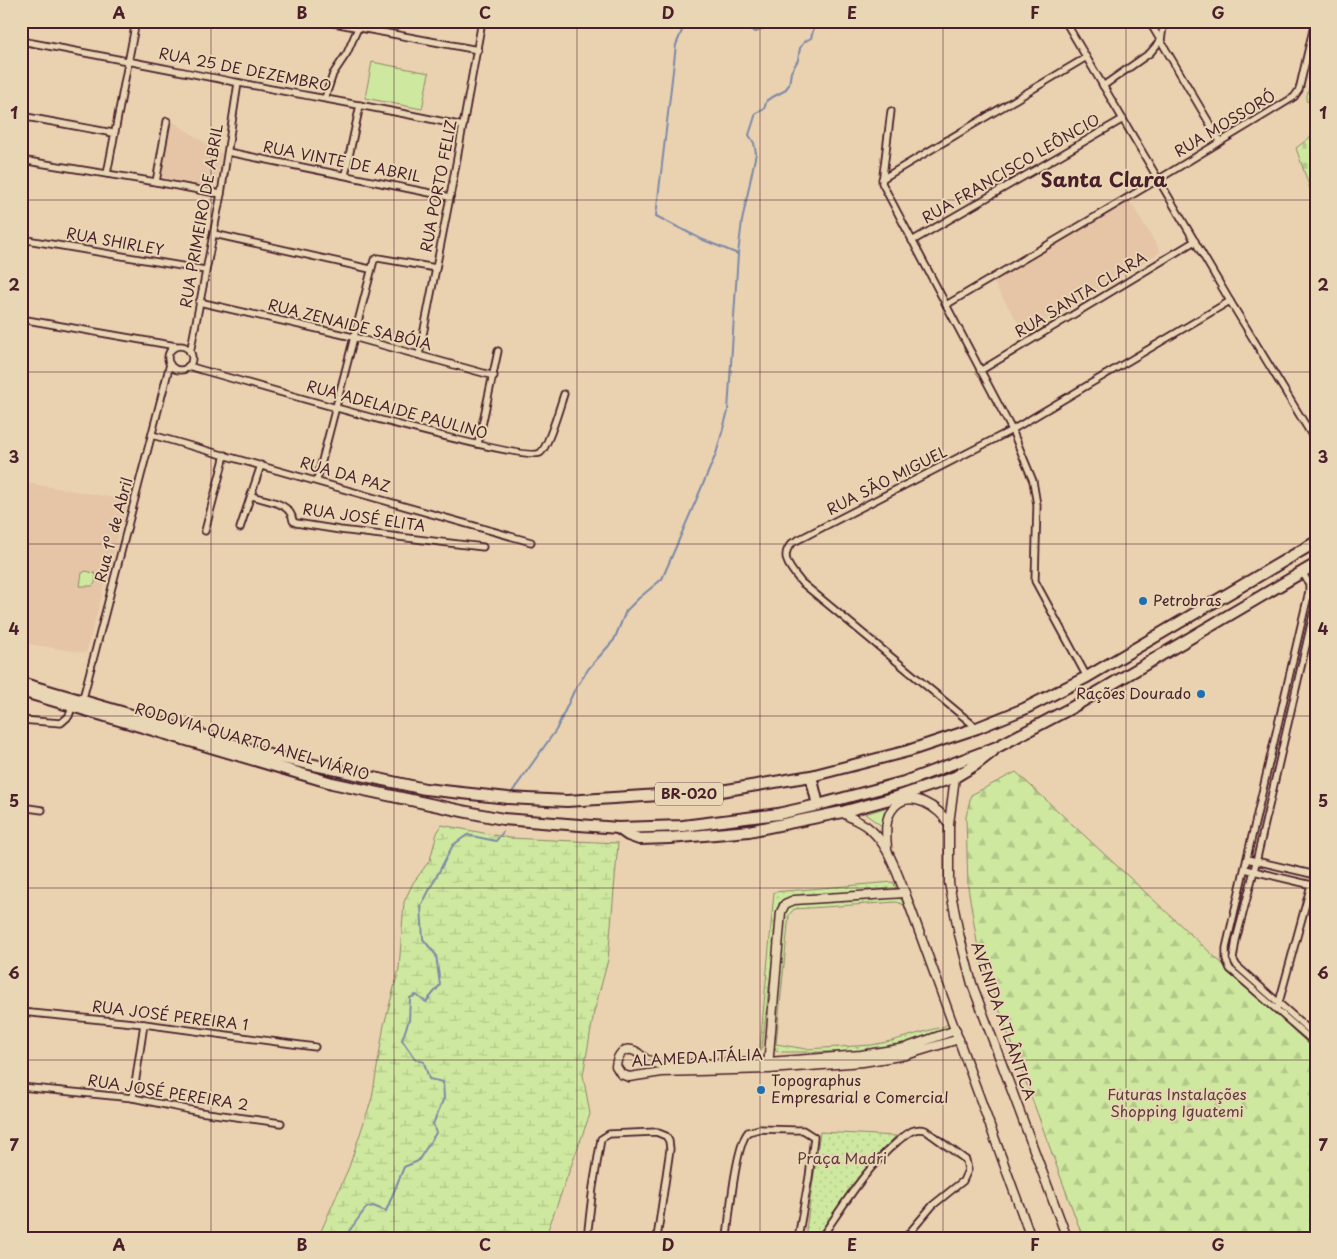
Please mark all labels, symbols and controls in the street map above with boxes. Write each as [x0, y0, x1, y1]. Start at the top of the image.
text: A [113, 0, 126, 24]
text: B [297, 0, 308, 24]
text: C [479, 0, 491, 24]
text: D [662, 0, 674, 24]
text: E [847, 0, 857, 24]
text: F [1030, 0, 1040, 24]
text: G [1211, 0, 1225, 24]
street label: RUA 25 DE DEZEMBRO [157, 40, 334, 97]
street label: RUA MOSSORÓ [1169, 83, 1279, 162]
text: 1 [10, 100, 18, 124]
text: 1 [1319, 100, 1327, 124]
street label: RUA FRANCISCO LEÔNCIO [917, 107, 1104, 228]
street label: RUA PORTO FELIZ [413, 117, 462, 254]
street label: RUA PRIMEIRO DE ABRIL [173, 122, 228, 310]
street label: RUA VINTE DE ABRIL [261, 134, 424, 187]
district label: Santa Clara [1041, 164, 1167, 194]
street label: RUA SHIRLEY [65, 221, 166, 260]
street label: RUA SANTA CLARA [1010, 245, 1151, 342]
text: 2 [8, 272, 20, 296]
text: 2 [1317, 272, 1329, 296]
street label: RUA ZENAIDE SABÓIA [266, 292, 435, 355]
street label: RUA ADELAIDE PAULINO [304, 373, 491, 444]
street label: RUA SÃO MIGUEL [822, 439, 950, 520]
text: 3 [9, 444, 19, 468]
text: 3 [1318, 444, 1328, 468]
street label: RUA DA PAZ [298, 450, 393, 497]
street label: Rua 1º de Abril [88, 475, 138, 585]
street label: RUA JOSÉ ELITA [301, 497, 427, 537]
place label: Petrobras [1153, 588, 1222, 611]
marker: Petrobras [1137, 595, 1149, 607]
text: 4 [9, 616, 20, 640]
text: 4 [1318, 616, 1329, 640]
place label: Rações Dourado [1076, 681, 1191, 704]
marker: Rações Dourado [1195, 688, 1207, 700]
street label: RODOVIA QUARTO ANEL VIÁRIO [132, 696, 373, 785]
road number: BR-020 [655, 782, 723, 806]
text: 5 [9, 788, 19, 812]
text: 5 [1318, 788, 1328, 812]
street label: AVENIDA ATLÂNTICA [966, 938, 1042, 1103]
text: 6 [8, 960, 20, 984]
text: 6 [1317, 960, 1329, 984]
street label: RUA JOSÉ PEREIRA 1 [91, 994, 250, 1035]
street label: ALAMEDA ITÁLIA [631, 1042, 763, 1071]
street label: RUA JOSÉ PEREIRA 2 [86, 1067, 250, 1116]
place label: Topographus Empresarial e Comercial [771, 1068, 948, 1108]
park label: Futuras Instalações Shopping Iguatemi [1107, 1082, 1247, 1122]
marker: Topographus Empresarial e Comercial [755, 1084, 767, 1096]
text: 7 [9, 1132, 19, 1156]
text: 7 [1318, 1132, 1328, 1156]
park label: Praça Madri [797, 1146, 887, 1169]
text: A [113, 1232, 126, 1256]
text: B [297, 1232, 308, 1256]
text: C [479, 1232, 491, 1256]
text: D [662, 1232, 674, 1256]
text: E [847, 1232, 857, 1256]
text: F [1030, 1232, 1040, 1256]
text: G [1211, 1232, 1225, 1256]

